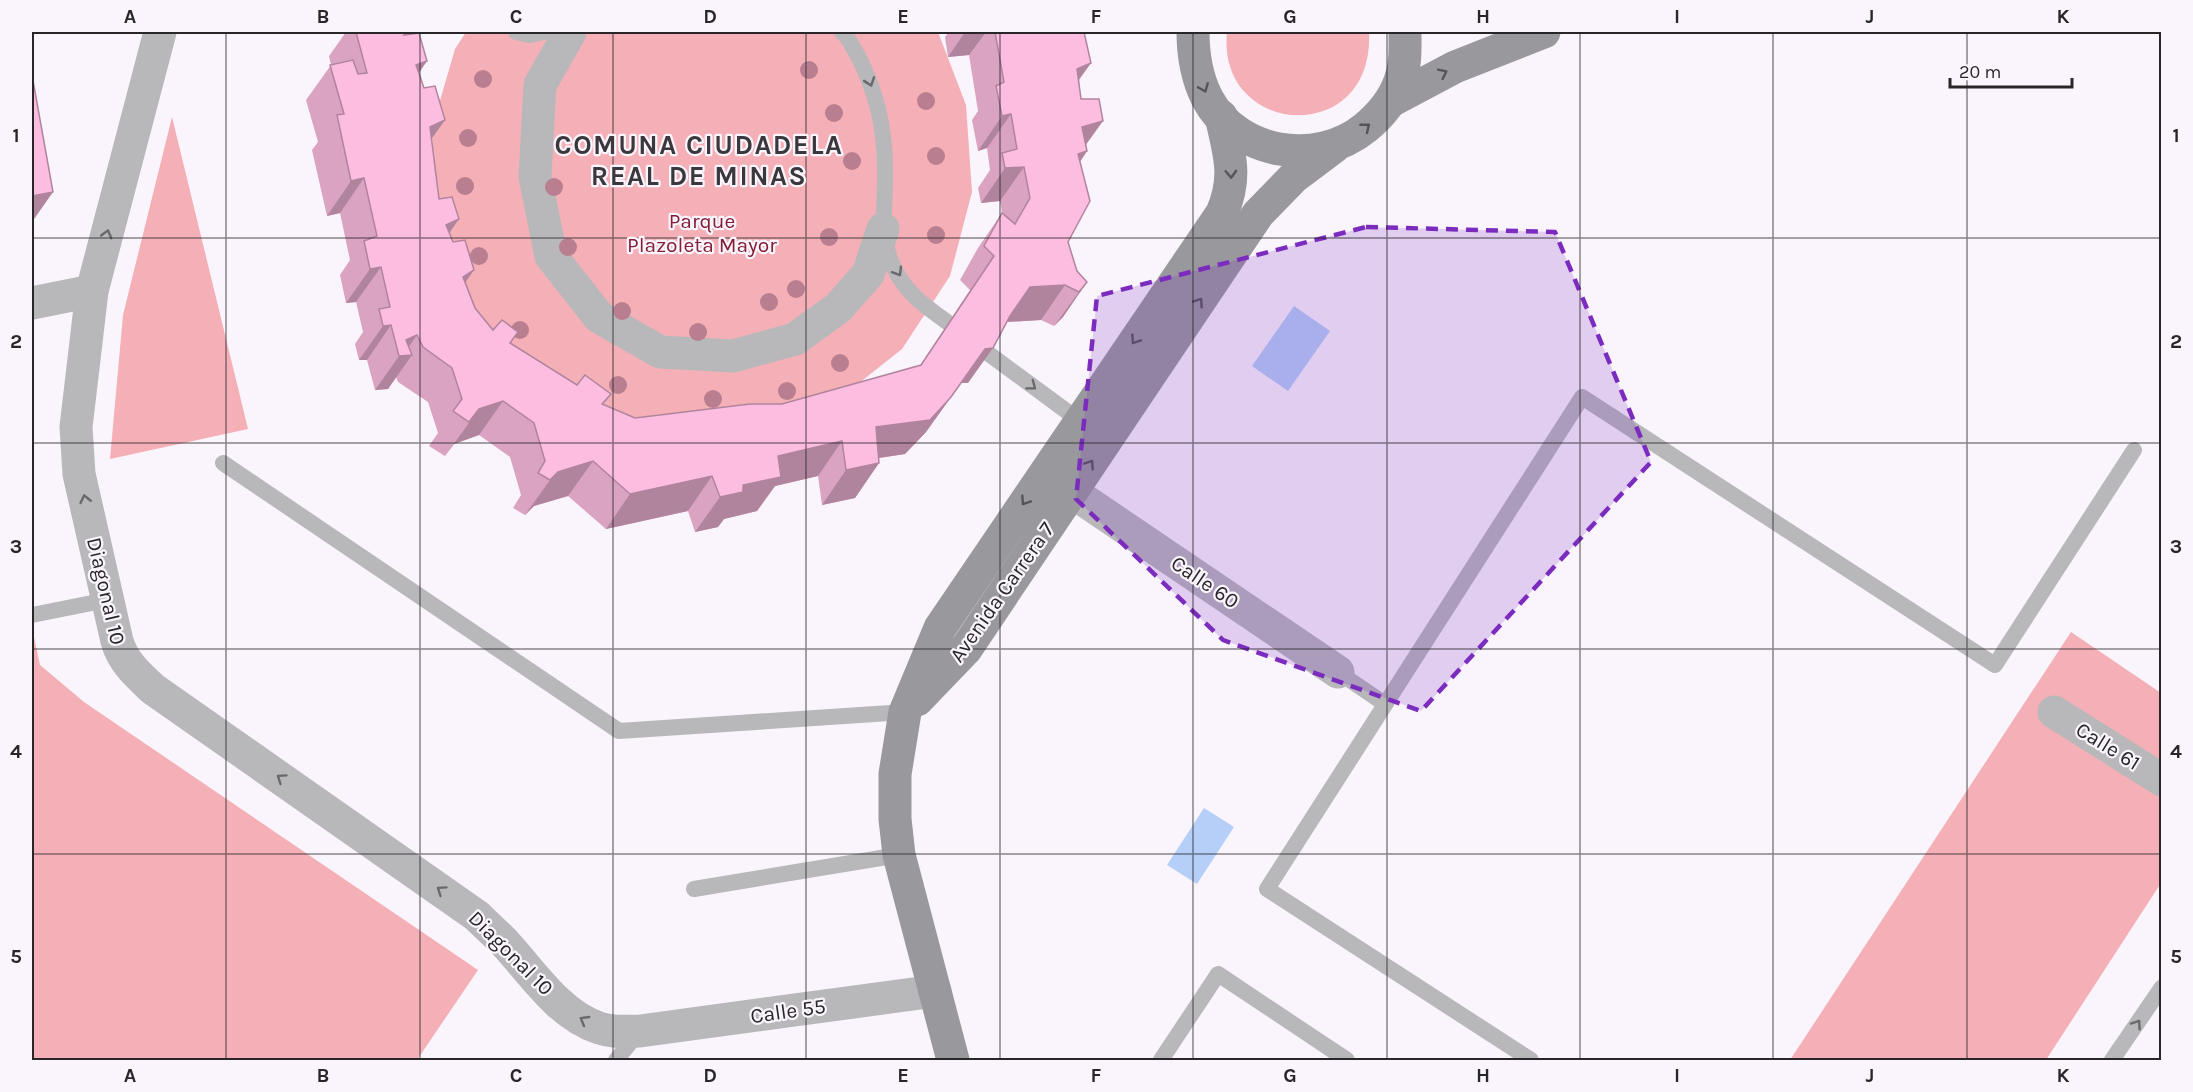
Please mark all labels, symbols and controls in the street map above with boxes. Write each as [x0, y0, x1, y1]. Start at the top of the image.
text: A [124, 5, 137, 28]
text: B [317, 5, 329, 28]
text: C [510, 5, 522, 28]
text: D [703, 5, 717, 28]
text: E [897, 5, 909, 28]
text: F [1091, 5, 1102, 28]
text: G [1283, 5, 1297, 28]
text: H [1476, 5, 1490, 28]
text: I [1674, 5, 1680, 28]
text: J [1866, 5, 1874, 28]
text: K [2056, 5, 2070, 28]
scale bar [1950, 51, 2072, 89]
text: 20 m [1959, 61, 2001, 83]
one-way arrow [1436, 69, 1447, 80]
one-way arrow [863, 76, 875, 87]
one-way arrow [1196, 83, 1209, 93]
one-way arrow [1359, 123, 1370, 134]
text: 1 [12, 124, 20, 147]
text: 1 [2172, 124, 2180, 147]
district label: COMUNA CIUDADELA REAL DE MINAS [555, 129, 843, 192]
one-way arrow [1224, 169, 1237, 178]
park label: Parque Plazoleta Mayor [627, 209, 777, 257]
one-way arrow [99, 230, 112, 240]
one-way arrow [890, 266, 901, 277]
one-way arrow [1192, 298, 1203, 309]
text: 2 [10, 330, 22, 353]
text: 2 [2170, 330, 2182, 353]
one-way arrow [1131, 333, 1142, 344]
one-way arrow [1026, 379, 1037, 390]
one-way arrow [1083, 460, 1094, 471]
one-way arrow [79, 494, 92, 504]
one-way arrow [1021, 495, 1032, 506]
street label: Avenida Carrera 7 [945, 517, 1059, 667]
text: 3 [10, 535, 22, 558]
street label: Diagonal 10 [82, 535, 130, 647]
text: 3 [2170, 535, 2182, 558]
street label: Calle 60 [1167, 551, 1243, 613]
street label: Calle 61 [2072, 717, 2144, 775]
text: 4 [10, 740, 22, 763]
text: 4 [2170, 740, 2182, 763]
one-way arrow [277, 774, 288, 785]
one-way arrow [436, 886, 447, 897]
street label: Diagonal 10 [464, 906, 558, 1000]
text: 5 [10, 945, 22, 968]
text: 5 [2170, 945, 2182, 968]
street label: Calle 55 [749, 994, 827, 1028]
one-way arrow [580, 1016, 590, 1028]
one-way arrow [2130, 1019, 2141, 1030]
text: A [124, 1064, 137, 1087]
text: B [317, 1064, 329, 1087]
text: C [510, 1064, 522, 1087]
text: D [703, 1064, 717, 1087]
text: E [897, 1064, 909, 1087]
text: F [1091, 1064, 1102, 1087]
text: G [1283, 1064, 1297, 1087]
text: H [1476, 1064, 1490, 1087]
text: I [1674, 1064, 1680, 1087]
text: J [1866, 1064, 1874, 1087]
text: K [2056, 1064, 2070, 1087]

